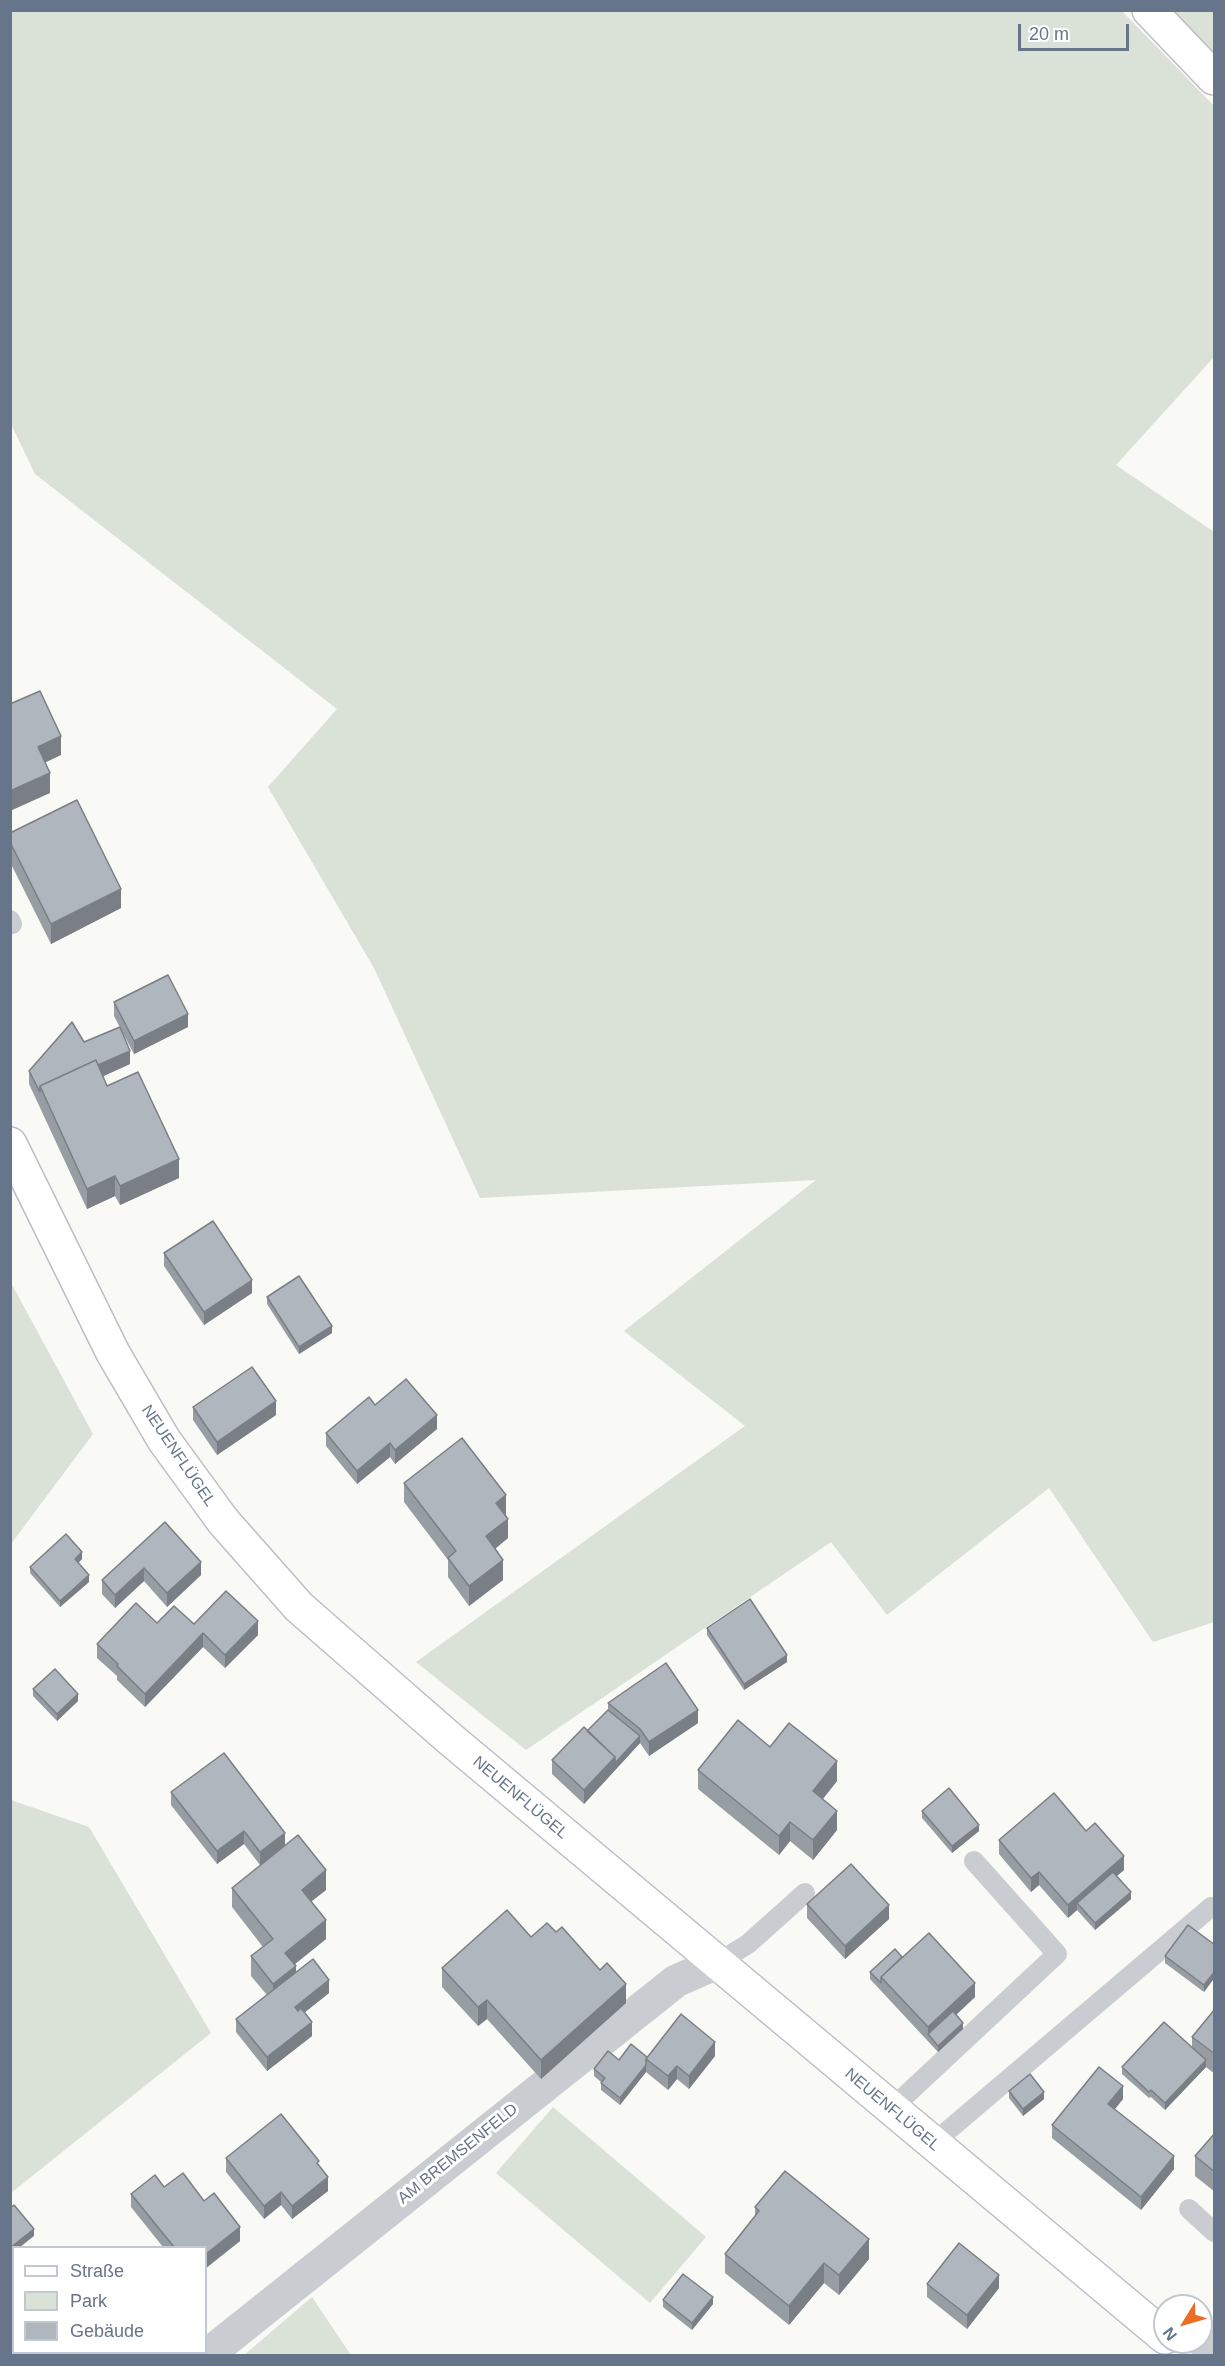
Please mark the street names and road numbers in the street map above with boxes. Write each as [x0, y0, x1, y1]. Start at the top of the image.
street label: NEUENFLÜGEL [137, 1402, 219, 1510]
street label: NEUENFLÜGEL [469, 1753, 571, 1843]
street label: NEUENFLÜGEL [841, 2065, 943, 2155]
street label: AM BREMSENFELD [394, 2100, 522, 2208]

